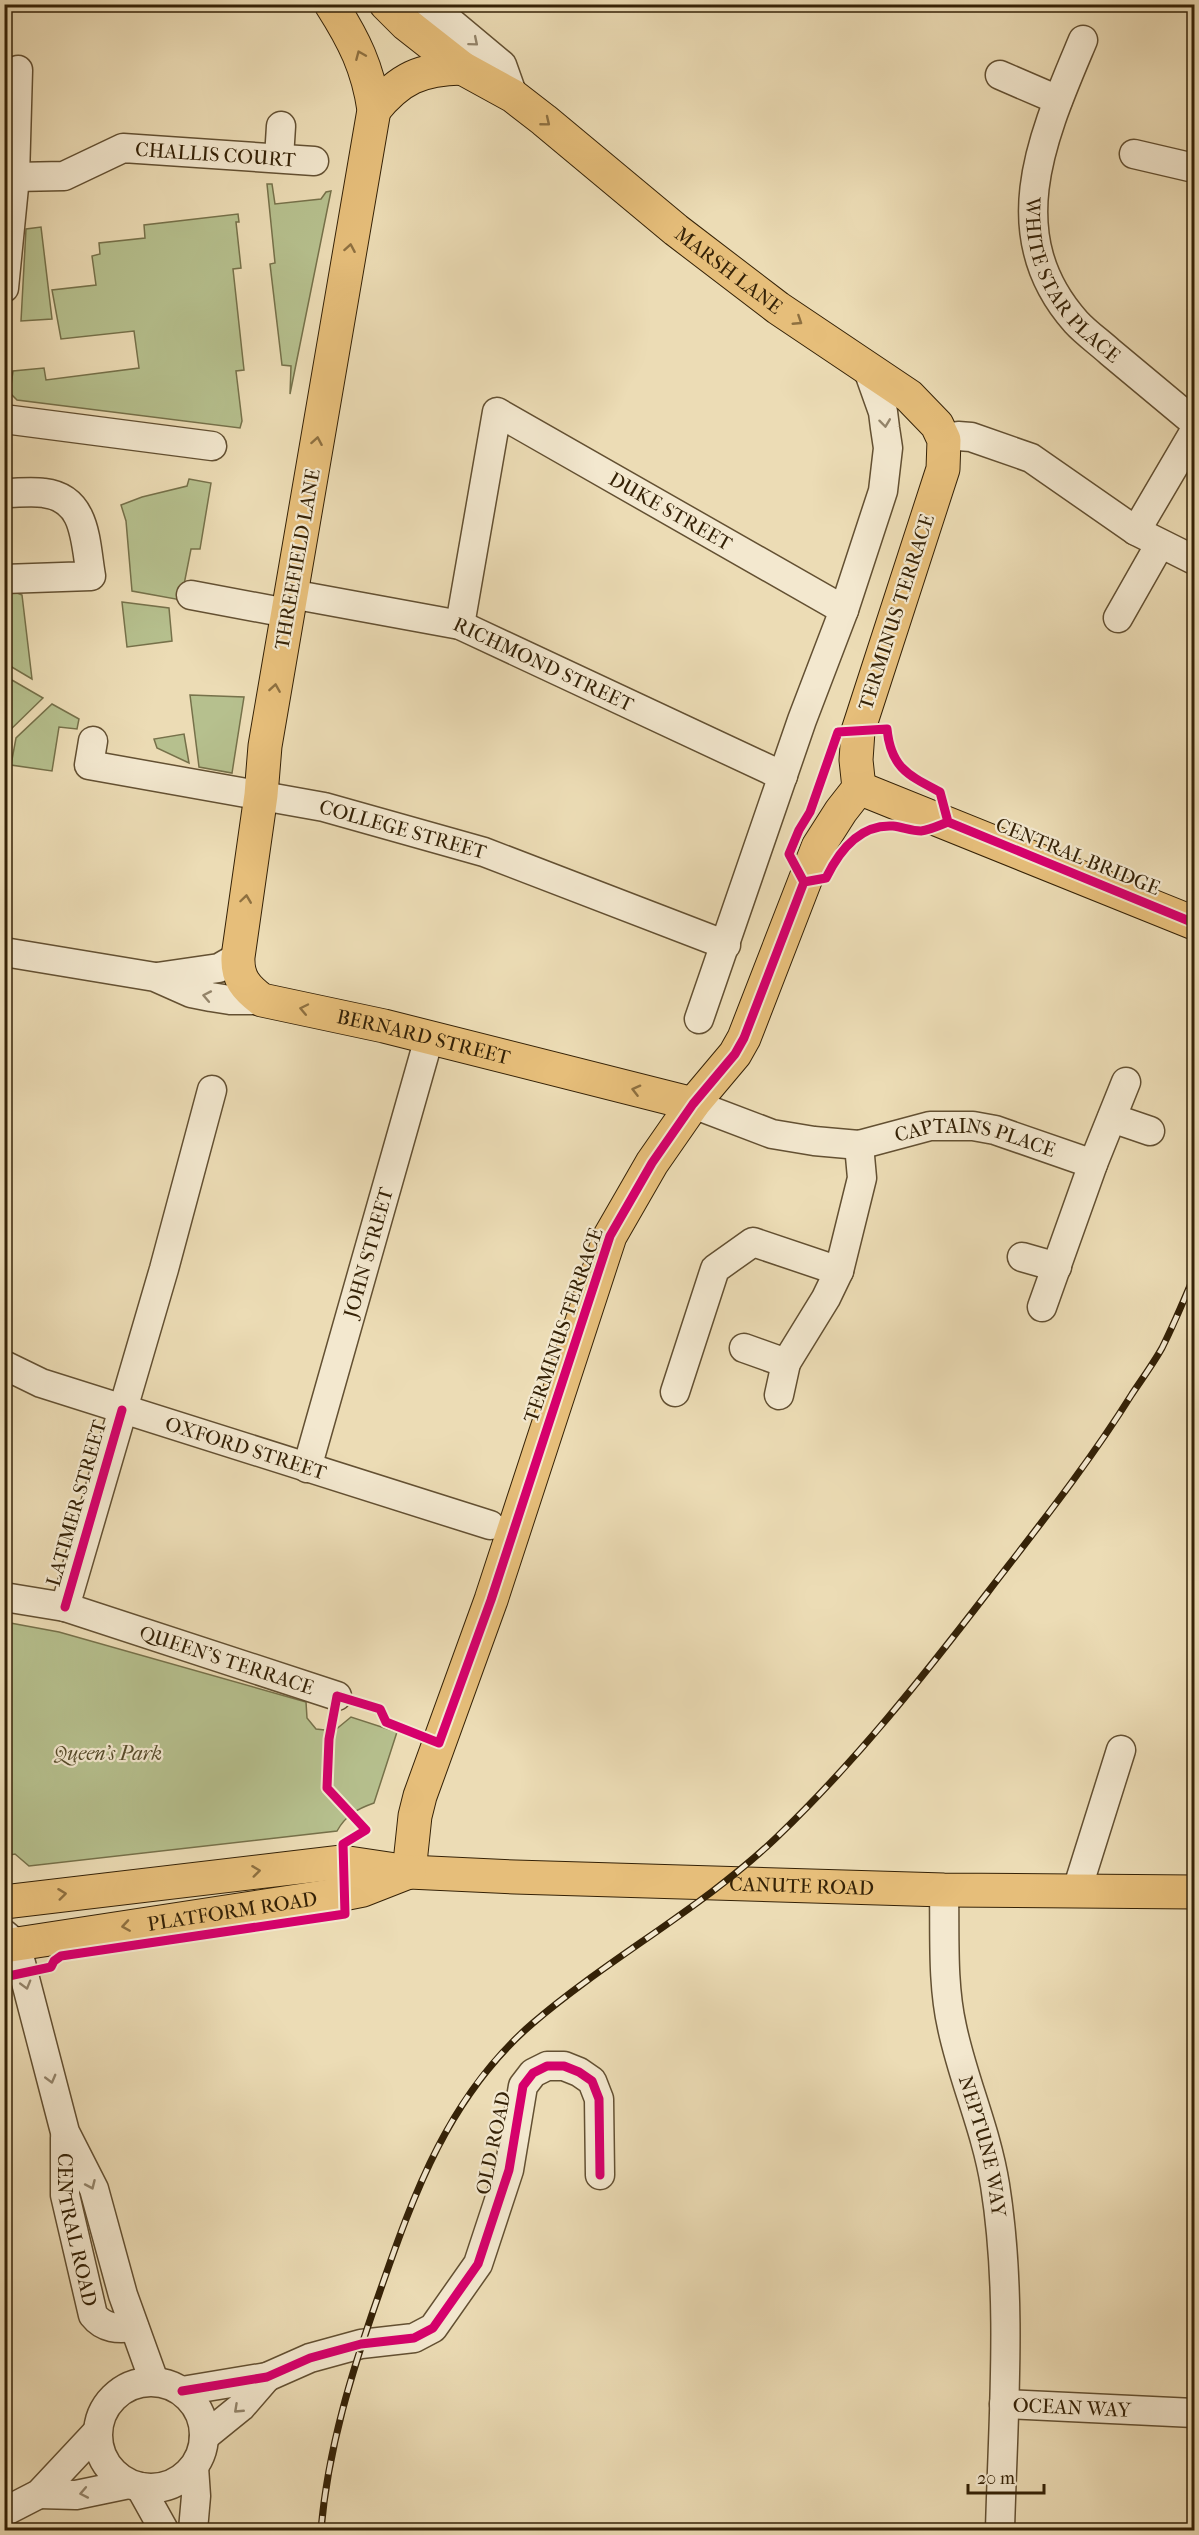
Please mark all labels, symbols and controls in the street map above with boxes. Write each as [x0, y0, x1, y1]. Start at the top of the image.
one-way arrow [467, 35, 478, 46]
one-way arrow [355, 50, 367, 61]
one-way arrow [540, 115, 551, 126]
street label: CHALLIS COURT [134, 138, 297, 172]
street label: WHITE STAR PLACE [1021, 196, 1125, 368]
street label: MARSH LANE [670, 222, 787, 319]
one-way arrow [344, 244, 356, 253]
one-way arrow [791, 314, 802, 325]
one-way arrow [878, 418, 890, 427]
one-way arrow [311, 436, 323, 445]
street label: THREEFIELD LANE [270, 467, 325, 651]
street label: DUKE STREET [605, 467, 736, 556]
street label: TERMINUS TERRACE [854, 511, 939, 713]
street label: RICHMOND STREET [450, 613, 637, 717]
one-way arrow [268, 684, 280, 693]
street label: COLLEGE STREET [317, 795, 489, 864]
street label: CENTRAL BRIDGE [992, 813, 1163, 900]
one-way arrow [240, 894, 252, 903]
one-way arrow [202, 990, 212, 1003]
one-way arrow [299, 1003, 309, 1016]
street label: BERNARD STREET [335, 1005, 513, 1070]
one-way arrow [631, 1084, 641, 1097]
street label: CAPTAINS PLACE [892, 1114, 1058, 1162]
street label: JOHN STREET [339, 1184, 398, 1322]
street label: TERMINUS TERRACE [519, 1225, 608, 1426]
street label: OXFORD STREET [162, 1412, 330, 1485]
street label: LATIMER STREET [42, 1417, 111, 1589]
street label: QUEEN'S TERRACE [136, 1621, 317, 1700]
park label: Queen's Park [53, 1742, 162, 1766]
one-way arrow [252, 1865, 261, 1878]
street label: CANUTE ROAD [729, 1873, 874, 1900]
street label: PLATFORM ROAD [146, 1887, 319, 1936]
one-way arrow [58, 1888, 67, 1900]
one-way arrow [121, 1920, 131, 1932]
one-way arrow [19, 1980, 31, 1990]
one-way arrow [44, 2073, 56, 2084]
street label: NEPTUNE WAY [954, 2073, 1010, 2220]
street label: OLD ROAD [471, 2089, 516, 2197]
street label: CENTRAL ROAD [53, 2153, 102, 2309]
one-way arrow [84, 2178, 96, 2189]
street label: OCEAN WAY [1012, 2393, 1133, 2422]
one-way arrow [234, 2402, 244, 2413]
scale bar [968, 2457, 1044, 2495]
text: 20 m [977, 2468, 1015, 2489]
one-way arrow [80, 2486, 90, 2499]

